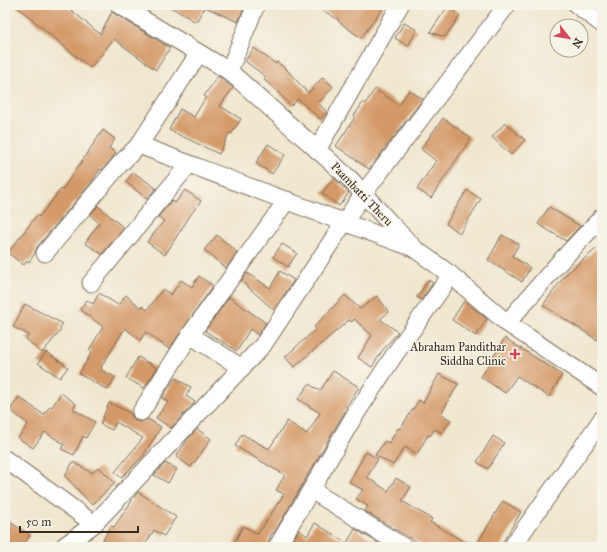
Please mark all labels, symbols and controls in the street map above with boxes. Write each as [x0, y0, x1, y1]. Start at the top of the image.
north arrow [549, 18, 589, 58]
text: N [569, 36, 585, 51]
street label: Paambatti Theru [328, 159, 396, 229]
place label: Abraham Pandithar Siddha Clinic [409, 340, 506, 368]
marker: Abraham Pandithar Siddha Clinic [509, 348, 521, 360]
scale bar [20, 508, 138, 534]
text: 50 m [26, 515, 51, 529]

